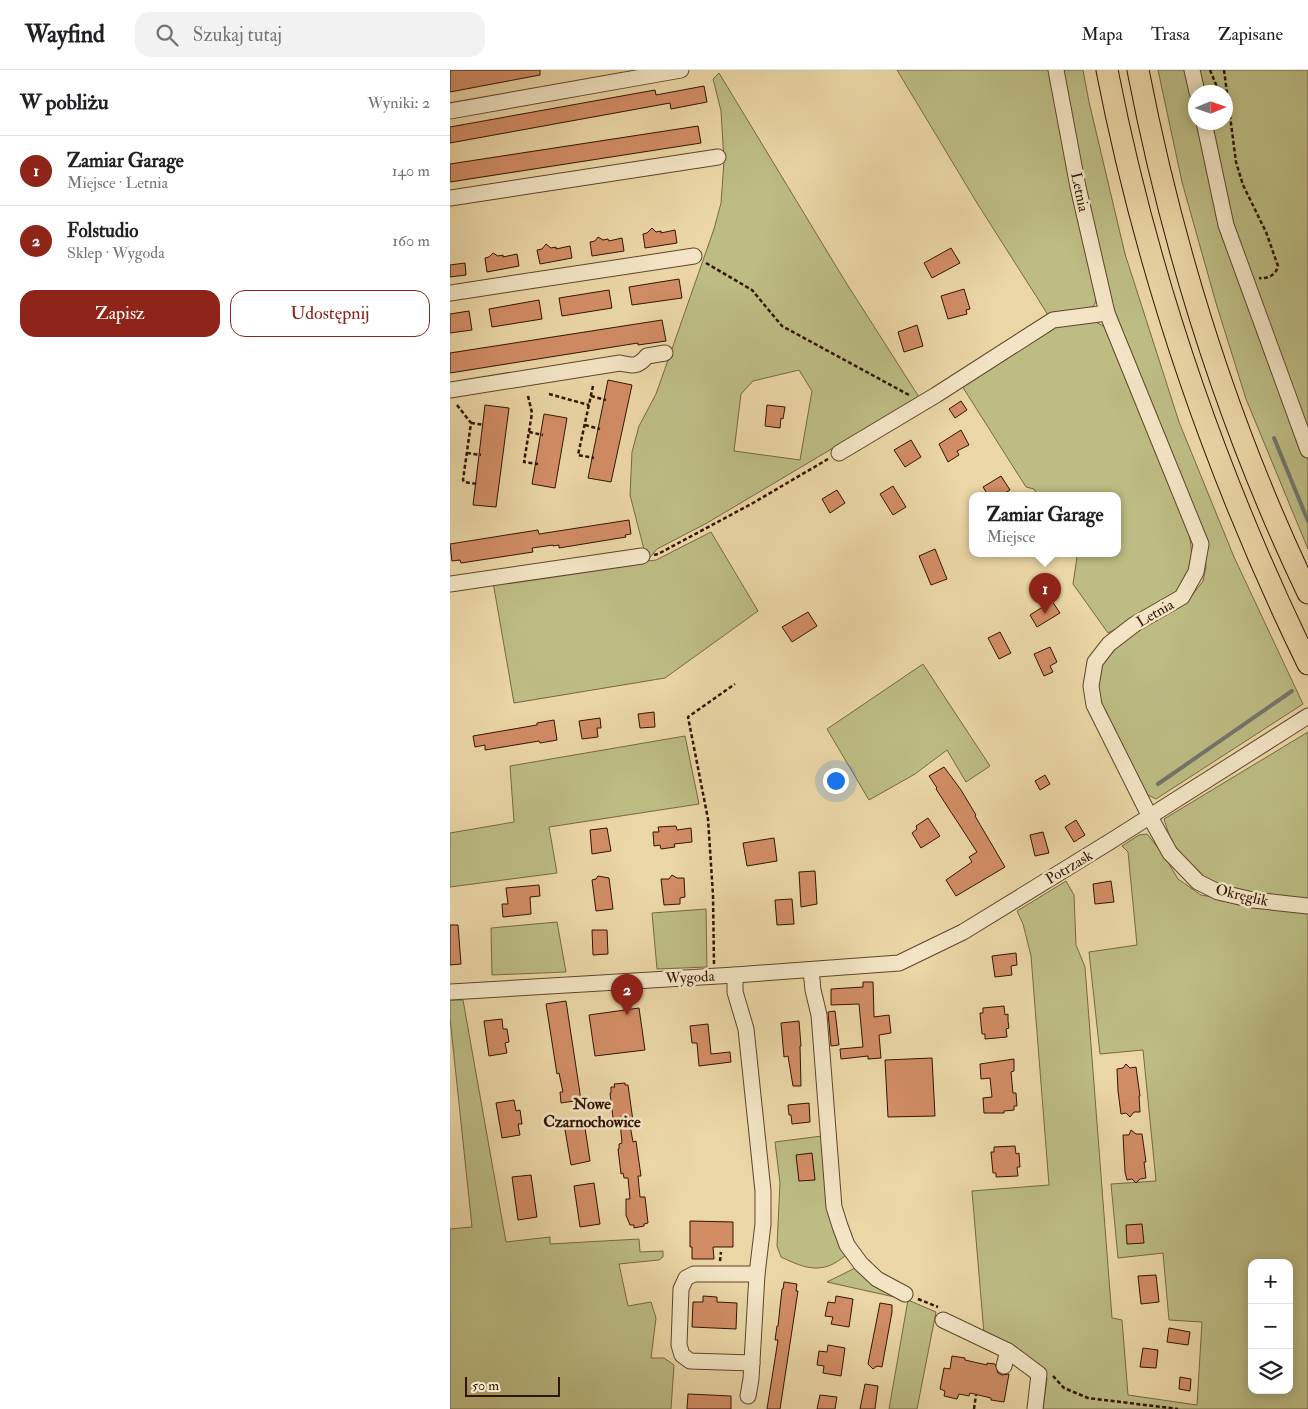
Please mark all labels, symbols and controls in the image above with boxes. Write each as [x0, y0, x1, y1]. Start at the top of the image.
search box [135, 12, 485, 57]
text: Wayfind [25, 19, 105, 50]
icon: search [153, 21, 181, 49]
text: Szukaj tutaj [193, 23, 282, 47]
text: Mapa [1082, 23, 1123, 46]
text: Trasa [1151, 23, 1190, 46]
text: Zapisane [1218, 23, 1283, 46]
north arrow [1188, 85, 1233, 130]
text: W pobliżu [20, 89, 109, 116]
text: Wyniki: 2 [368, 93, 430, 113]
text: Zamiar Garage [67, 149, 184, 173]
text: 1 [33, 161, 39, 181]
text: 140 m [392, 161, 430, 181]
street label: Letnia [1066, 171, 1093, 214]
text: Miejsce · Letnia [67, 173, 168, 193]
text: Folstudio [67, 219, 138, 243]
text: 2 [32, 231, 40, 251]
text: 160 m [392, 231, 430, 251]
text: Sklep · Wygoda [67, 243, 165, 263]
button: Zapisz [20, 290, 220, 337]
button: Udostępnij [230, 290, 430, 337]
popup [969, 492, 1121, 557]
text: Zamiar Garage [987, 503, 1103, 527]
text: Miejsce [987, 527, 1035, 547]
pin: 1 [1029, 573, 1061, 614]
street label: Letnia [1133, 595, 1178, 632]
your location [823, 768, 849, 794]
street label: Potrzask [1042, 846, 1096, 889]
street label: Okręglik [1214, 880, 1270, 911]
street label: Wygoda [664, 967, 716, 988]
pin: 2 [611, 974, 643, 1015]
district label: Nowe Czarnochowice [543, 1094, 641, 1132]
map controls [1248, 1259, 1293, 1394]
button: + [1248, 1259, 1293, 1304]
button: − [1248, 1304, 1293, 1349]
button: layers [1248, 1349, 1293, 1394]
scale bar [465, 1374, 560, 1397]
text: 50 m [472, 1377, 499, 1394]

